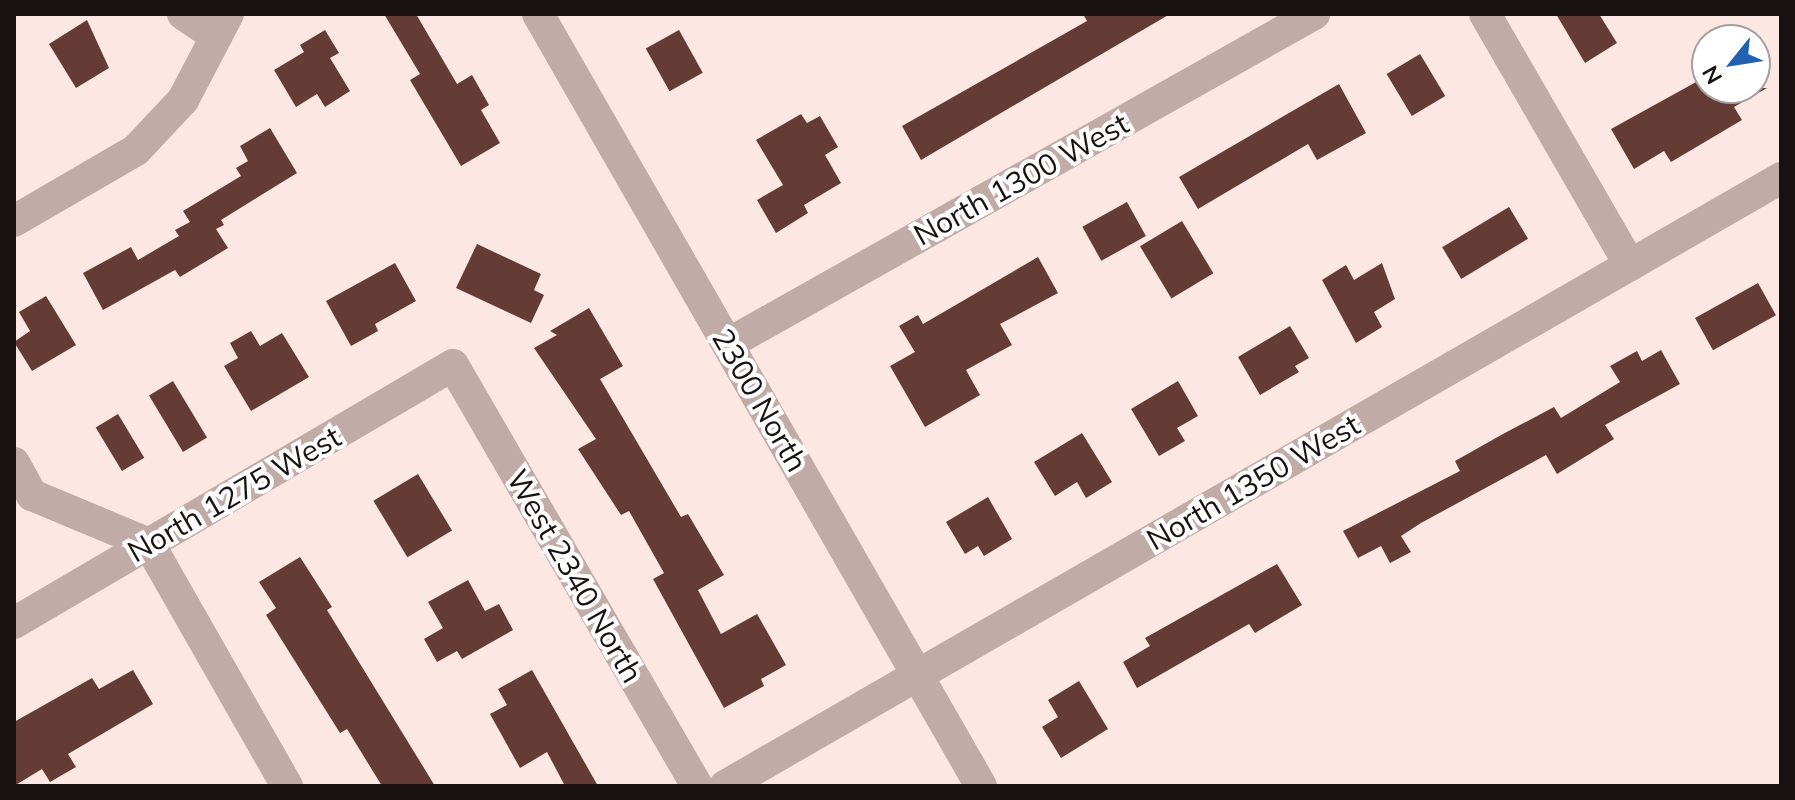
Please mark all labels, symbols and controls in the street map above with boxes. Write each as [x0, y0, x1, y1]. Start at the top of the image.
north arrow [1691, 24, 1771, 104]
text: N [1696, 61, 1728, 89]
street label: North 1300 West [907, 105, 1135, 253]
street label: 2300 North [705, 322, 815, 478]
street label: North 1350 West [1140, 406, 1366, 558]
street label: North 1275 West [121, 418, 347, 570]
street label: West 2340 North [499, 463, 651, 689]

